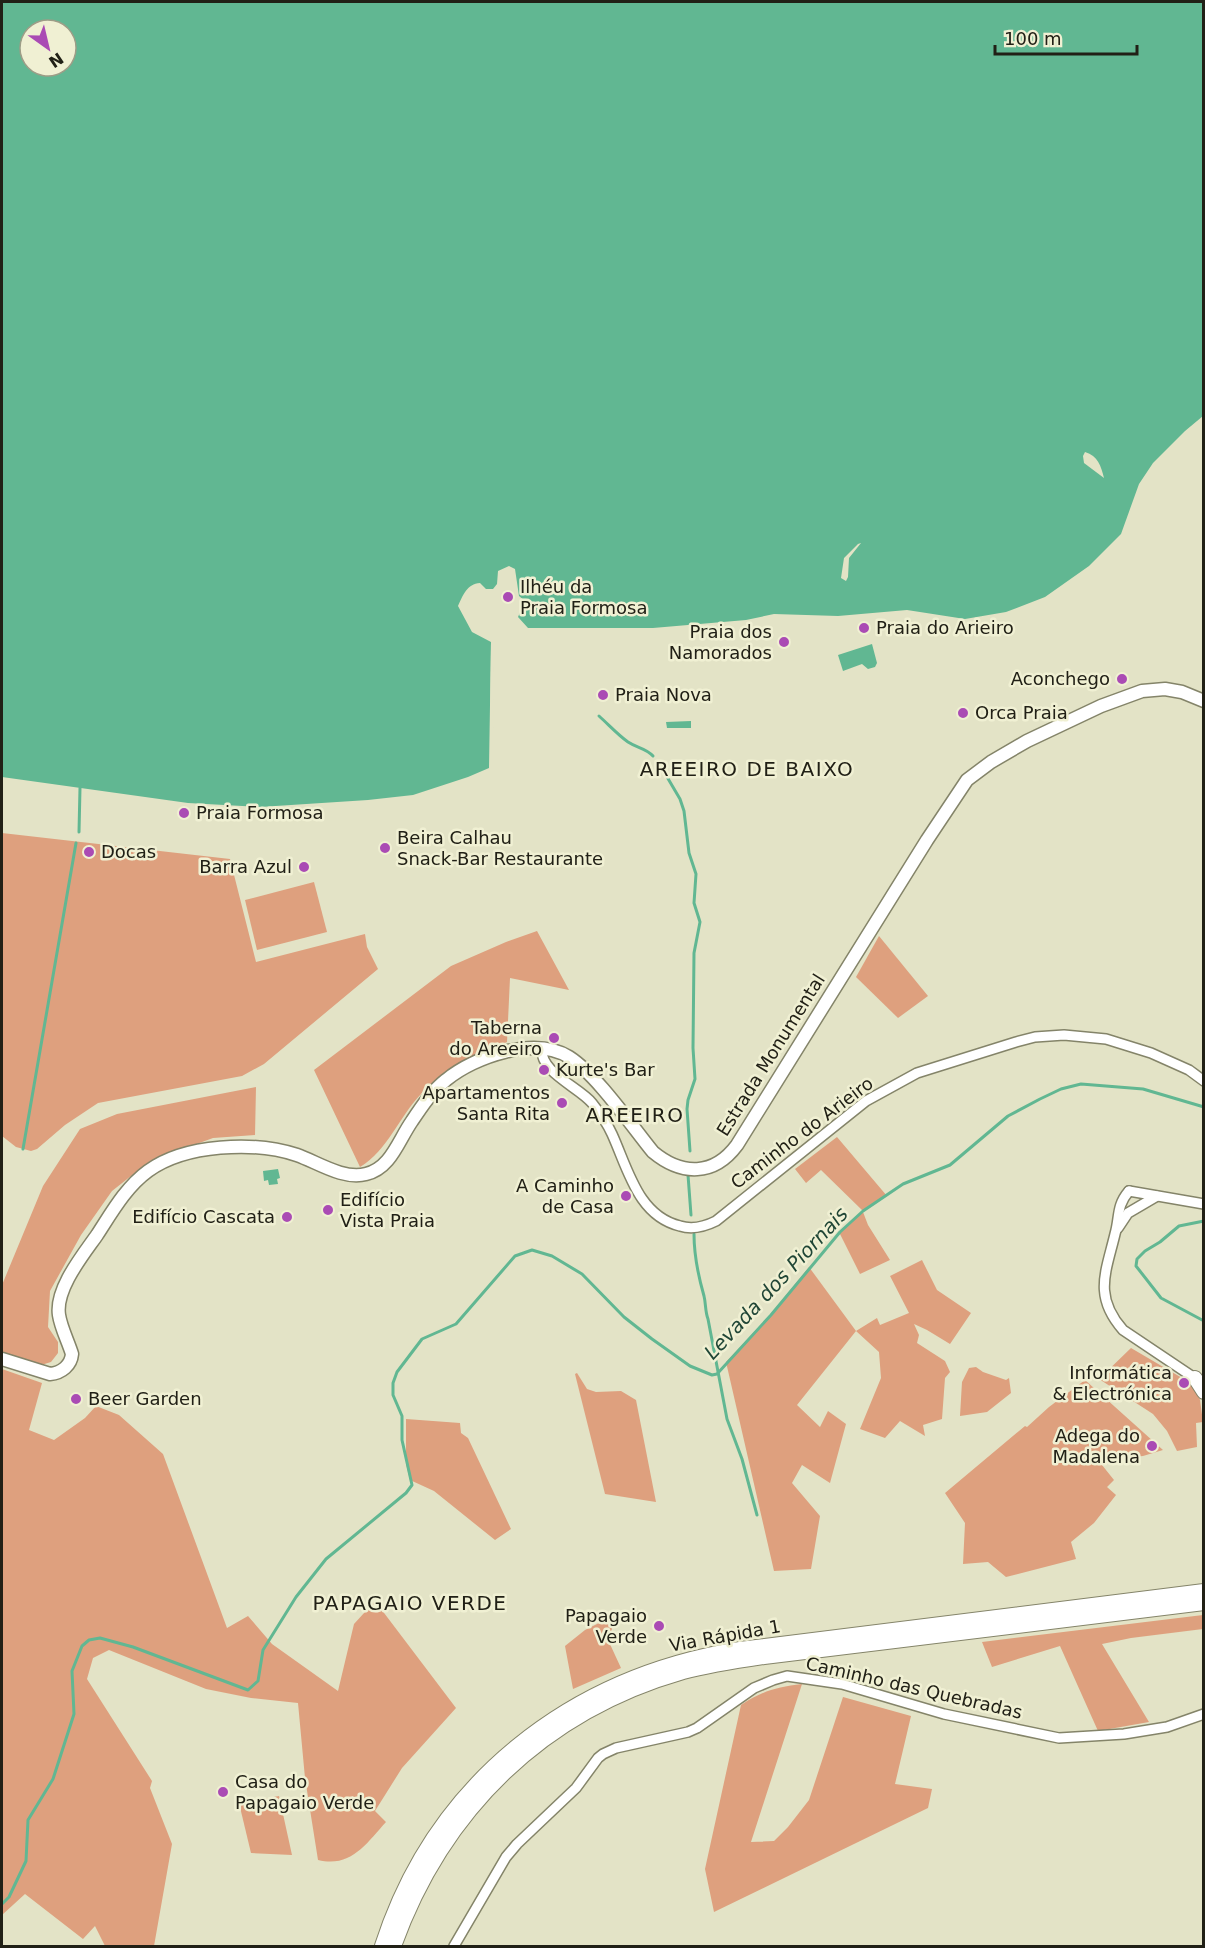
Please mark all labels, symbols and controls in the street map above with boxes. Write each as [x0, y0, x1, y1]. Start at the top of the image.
north arrow [18, 18, 78, 78]
scale bar [995, 18, 1138, 56]
text: 100 m [1004, 28, 1062, 49]
text: N [45, 48, 67, 72]
place label: Ilhéu da Praia Formosa [520, 576, 648, 618]
marker: Ilhéu da Praia Formosa [501, 590, 515, 604]
place label: Praia do Arieiro [876, 617, 1014, 638]
place label: Praia dos Namorados [669, 621, 772, 663]
marker: Praia do Arieiro [857, 621, 871, 635]
marker: Praia dos Namorados [777, 635, 791, 649]
place label: Aconchego [1011, 668, 1110, 689]
marker: Aconchego [1115, 672, 1129, 686]
place label: Praia Nova [615, 684, 712, 705]
marker: Praia Nova [596, 688, 610, 702]
place label: Orca Praia [975, 702, 1068, 723]
marker: Orca Praia [956, 706, 970, 720]
district label: AREEIRO DE BAIXO [640, 757, 854, 781]
place label: Praia Formosa [196, 802, 324, 823]
marker: Praia Formosa [177, 806, 191, 820]
place label: Beira Calhau Snack-Bar Restaurante [397, 827, 603, 869]
place label: Docas [101, 841, 156, 862]
marker: Beira Calhau Snack-Bar Restaurante [378, 841, 392, 855]
marker: Docas [82, 845, 96, 859]
place label: Barra Azul [199, 856, 292, 877]
marker: Barra Azul [297, 860, 311, 874]
street label: Estrada Monumental [712, 970, 829, 1140]
place label: Taberna do Areeiro [449, 1017, 542, 1059]
marker: Taberna do Areeiro [547, 1031, 561, 1045]
place label: Kurte's Bar [556, 1059, 655, 1080]
marker: Kurte's Bar [537, 1063, 551, 1077]
street label: Caminho do Arieiro [726, 1072, 877, 1193]
place label: Apartamentos Santa Rita [422, 1082, 550, 1124]
marker: Apartamentos Santa Rita [555, 1096, 569, 1110]
district label: AREEIRO [586, 1103, 684, 1127]
place label: A Caminho de Casa [516, 1175, 614, 1217]
place label: Edifício Vista Praia [340, 1189, 435, 1231]
marker: A Caminho de Casa [619, 1189, 633, 1203]
water label: Levada dos Piornais [699, 1202, 853, 1364]
marker: Edifício Vista Praia [321, 1203, 335, 1217]
place label: Edifício Cascata [132, 1206, 275, 1227]
marker: Edifício Cascata [280, 1210, 294, 1224]
place label: Informática & Electrónica [1052, 1362, 1172, 1404]
marker: Informática & Electrónica [1177, 1376, 1191, 1390]
place label: Beer Garden [88, 1388, 202, 1409]
marker: Beer Garden [69, 1392, 83, 1406]
place label: Adega do Madalena [1052, 1425, 1140, 1467]
marker: Adega do Madalena [1145, 1439, 1159, 1453]
district label: PAPAGAIO VERDE [312, 1591, 508, 1615]
place label: Papagaio Verde [565, 1605, 647, 1647]
street label: Via Rápida 1 [668, 1615, 782, 1656]
marker: Papagaio Verde [652, 1619, 666, 1633]
street label: Caminho das Quebradas [804, 1652, 1024, 1723]
place label: Casa do Papagaio Verde [235, 1771, 374, 1813]
marker: Casa do Papagaio Verde [216, 1785, 230, 1799]

